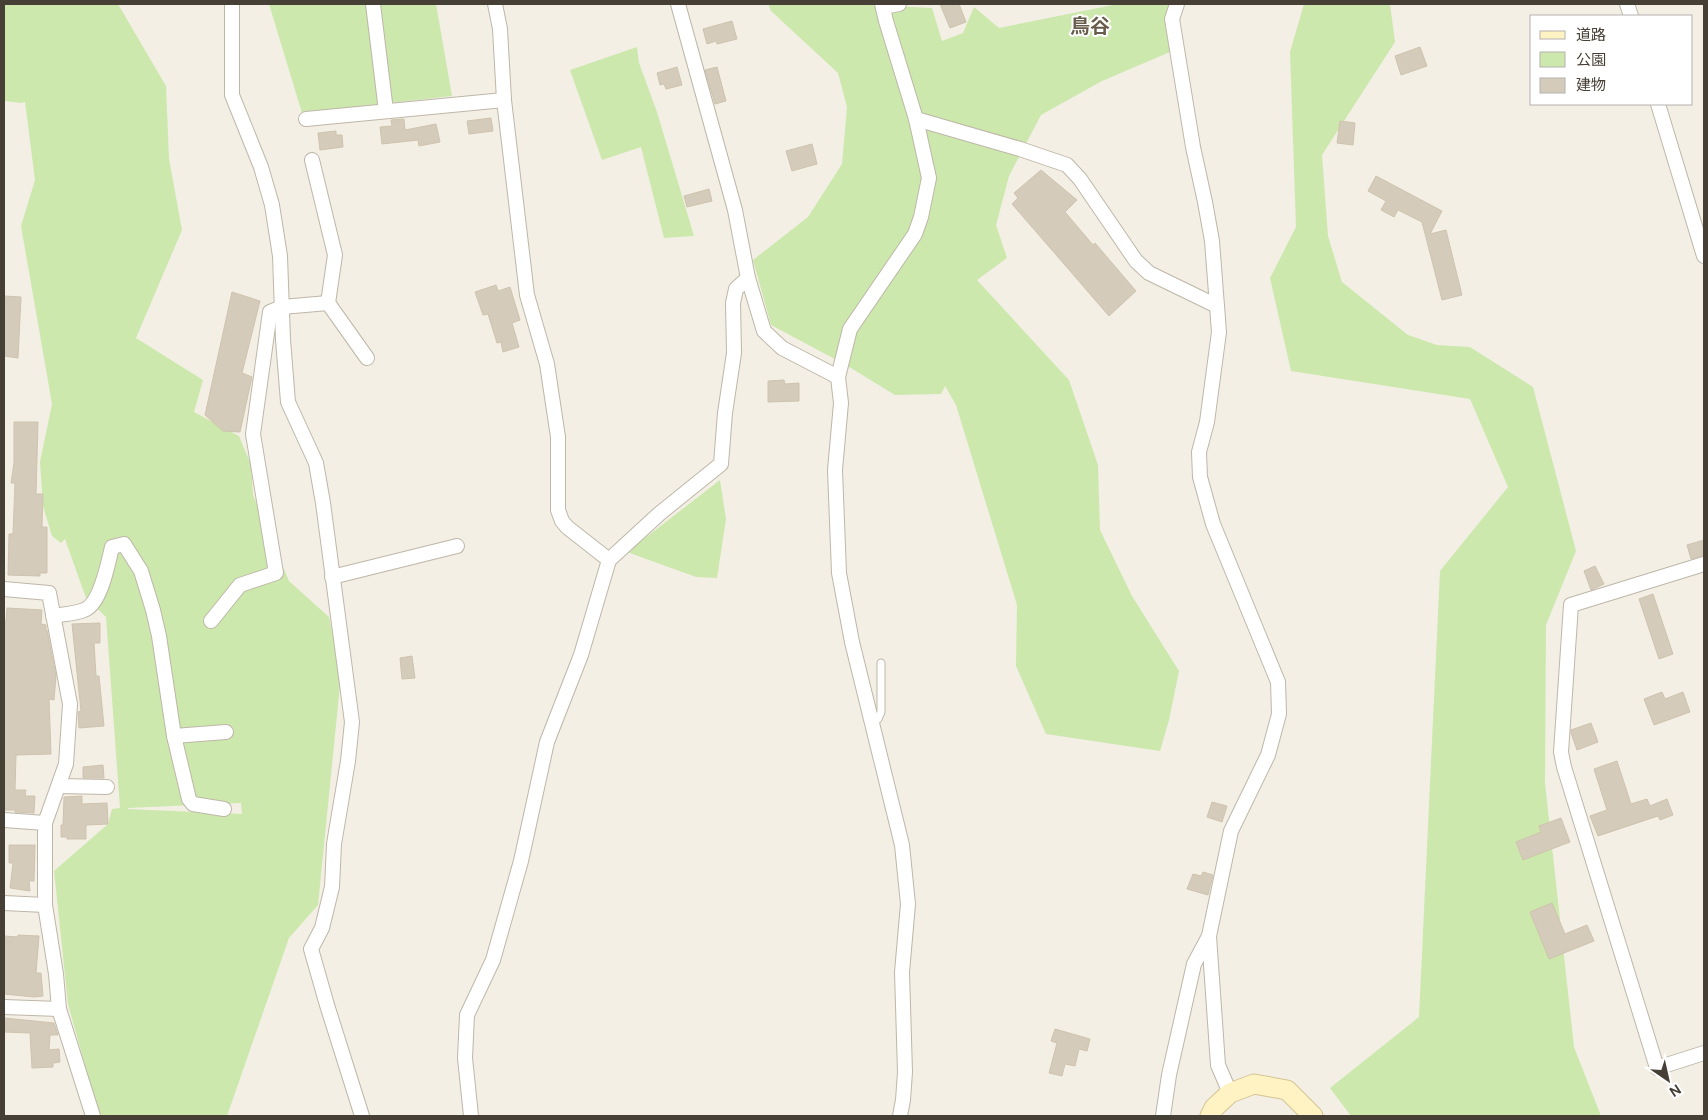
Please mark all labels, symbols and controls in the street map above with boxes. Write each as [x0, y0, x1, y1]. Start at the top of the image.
district label: 鳥谷 [1070, 13, 1110, 39]
legend [1530, 15, 1693, 105]
text: 道路 [1576, 25, 1606, 45]
text: 公園 [1576, 50, 1606, 70]
text: 建物 [1576, 75, 1606, 95]
north arrow [1643, 1055, 1693, 1105]
text: N [1666, 1080, 1685, 1101]

